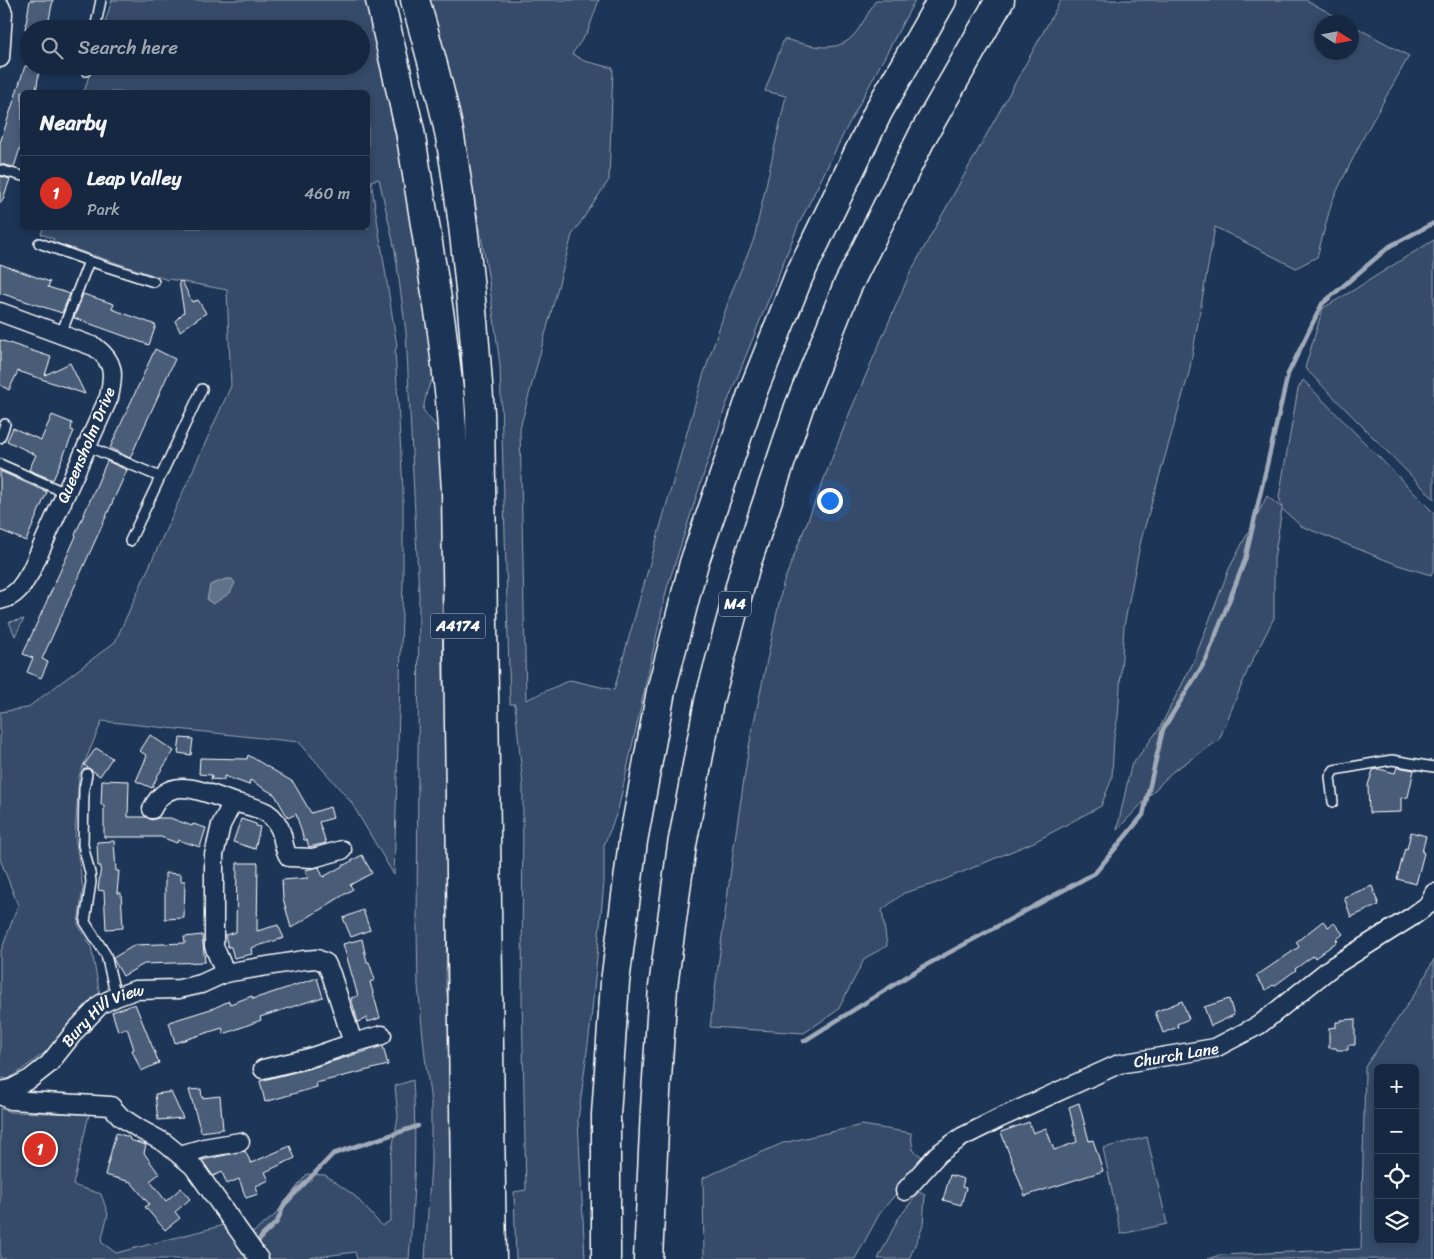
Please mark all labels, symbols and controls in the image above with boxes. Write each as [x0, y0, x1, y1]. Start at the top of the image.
north arrow [1314, 15, 1359, 60]
search box [20, 20, 370, 75]
text: Search here [78, 31, 178, 64]
icon: search [38, 34, 66, 62]
text: Nearby [40, 104, 106, 142]
text: Leap Valley [87, 162, 181, 195]
text: 1 [53, 179, 59, 208]
text: 460 m [304, 179, 350, 208]
text: Park [87, 195, 120, 224]
street label: Queensholm Drive [48, 382, 124, 508]
your location [817, 488, 843, 514]
road number: M4 [719, 592, 751, 616]
road number: A4174 [430, 614, 486, 638]
street label: Bury Hill View [53, 975, 144, 1053]
street label: Church Lane [1131, 1033, 1221, 1076]
map controls [1374, 1064, 1419, 1244]
button: + [1374, 1064, 1419, 1109]
button: − [1374, 1109, 1419, 1154]
pin: 1 [24, 1130, 56, 1168]
button: locate [1374, 1154, 1419, 1199]
button: layers [1374, 1199, 1419, 1244]

